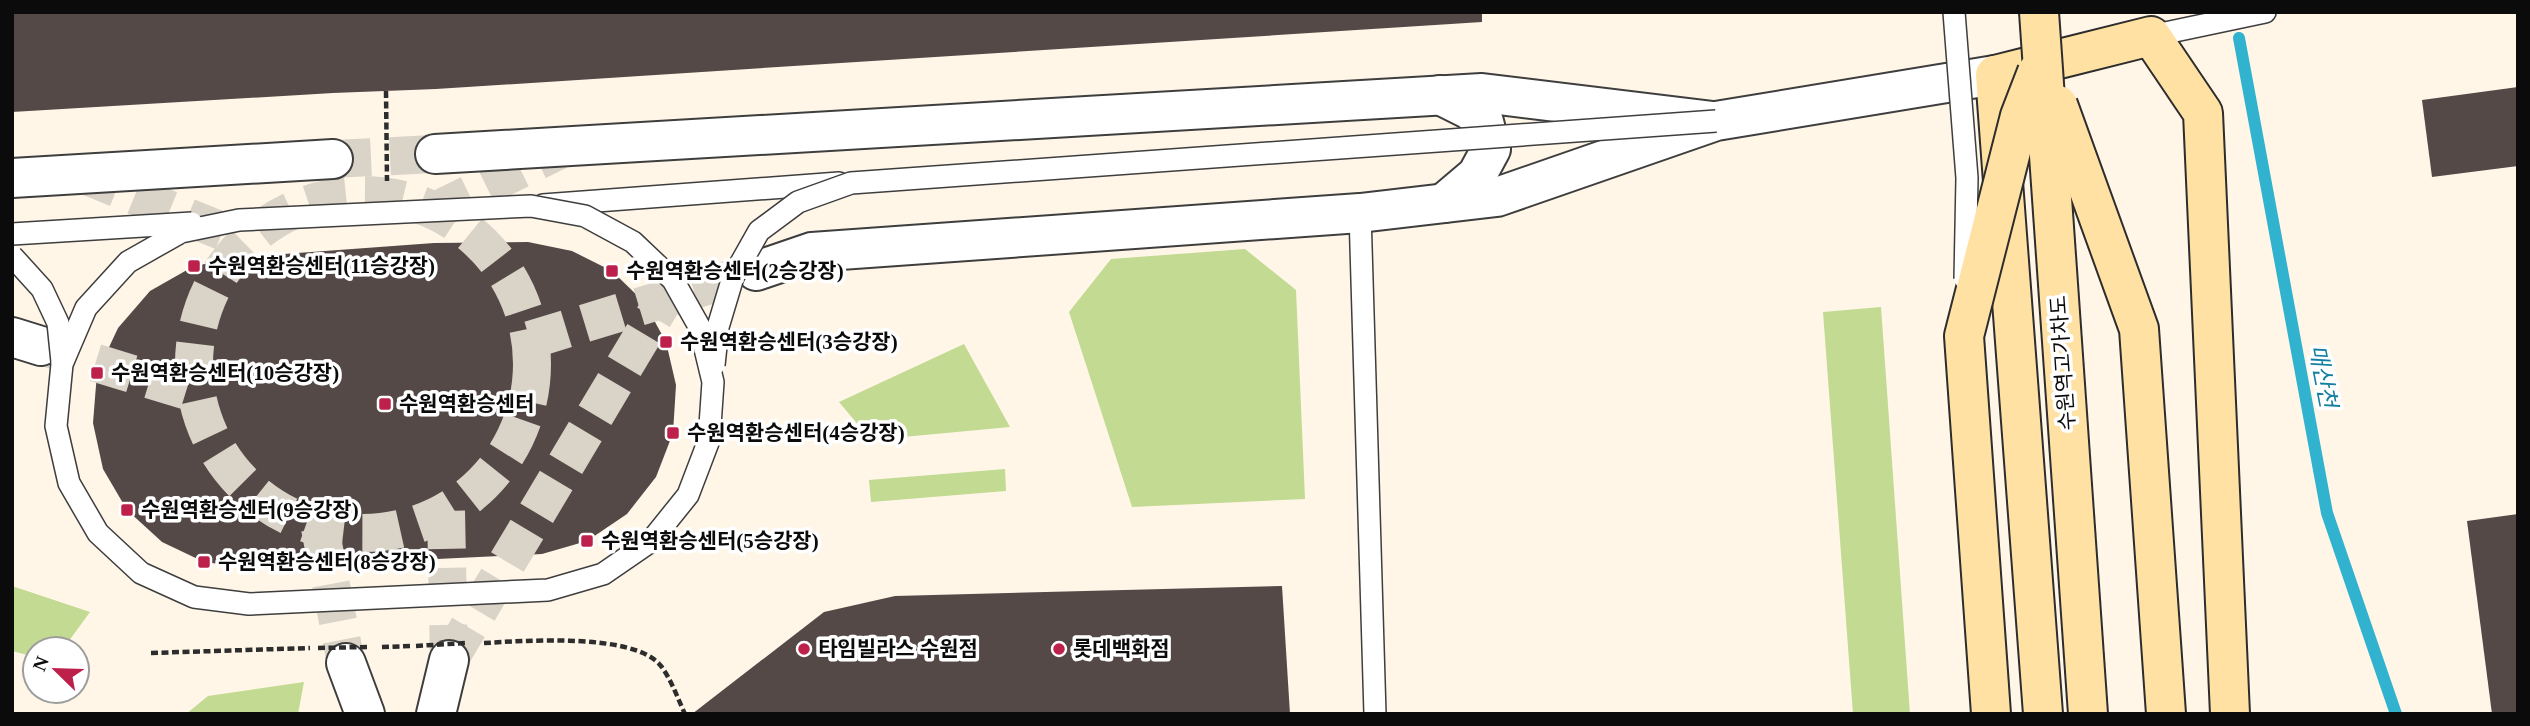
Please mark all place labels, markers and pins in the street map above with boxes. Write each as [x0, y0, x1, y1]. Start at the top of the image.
place label: 수원역환승센터(11승강장) [208, 254, 435, 278]
marker: 수원역환승센터(11승강장) [186, 258, 202, 274]
place label: 수원역환승센터(2승강장) [626, 259, 844, 283]
marker: 수원역환승센터(2승강장) [604, 263, 620, 279]
place label: 수원역환승센터(3승강장) [680, 330, 898, 354]
marker: 수원역환승센터(3승강장) [658, 334, 674, 350]
place label: 수원역환승센터(10승강장) [111, 361, 339, 385]
marker: 수원역환승센터(10승강장) [89, 365, 105, 381]
place label: 수원역환승센터 [399, 392, 534, 416]
marker: 수원역환승센터 [377, 396, 393, 412]
place label: 수원역환승센터(4승강장) [687, 421, 905, 445]
marker: 수원역환승센터(4승강장) [665, 425, 681, 441]
place label: 수원역환승센터(9승강장) [141, 498, 359, 522]
marker: 수원역환승센터(9승강장) [119, 502, 135, 518]
place label: 수원역환승센터(5승강장) [601, 529, 819, 553]
marker: 수원역환승센터(5승강장) [579, 533, 595, 549]
place label: 수원역환승센터(8승강장) [218, 550, 436, 574]
marker: 수원역환승센터(8승강장) [196, 554, 212, 570]
place label: 타임빌라스 수원점 [818, 637, 978, 661]
place label: 롯데백화점 [1073, 637, 1170, 661]
marker: 타임빌라스 수원점 [796, 641, 812, 657]
marker: 롯데백화점 [1051, 641, 1067, 657]

